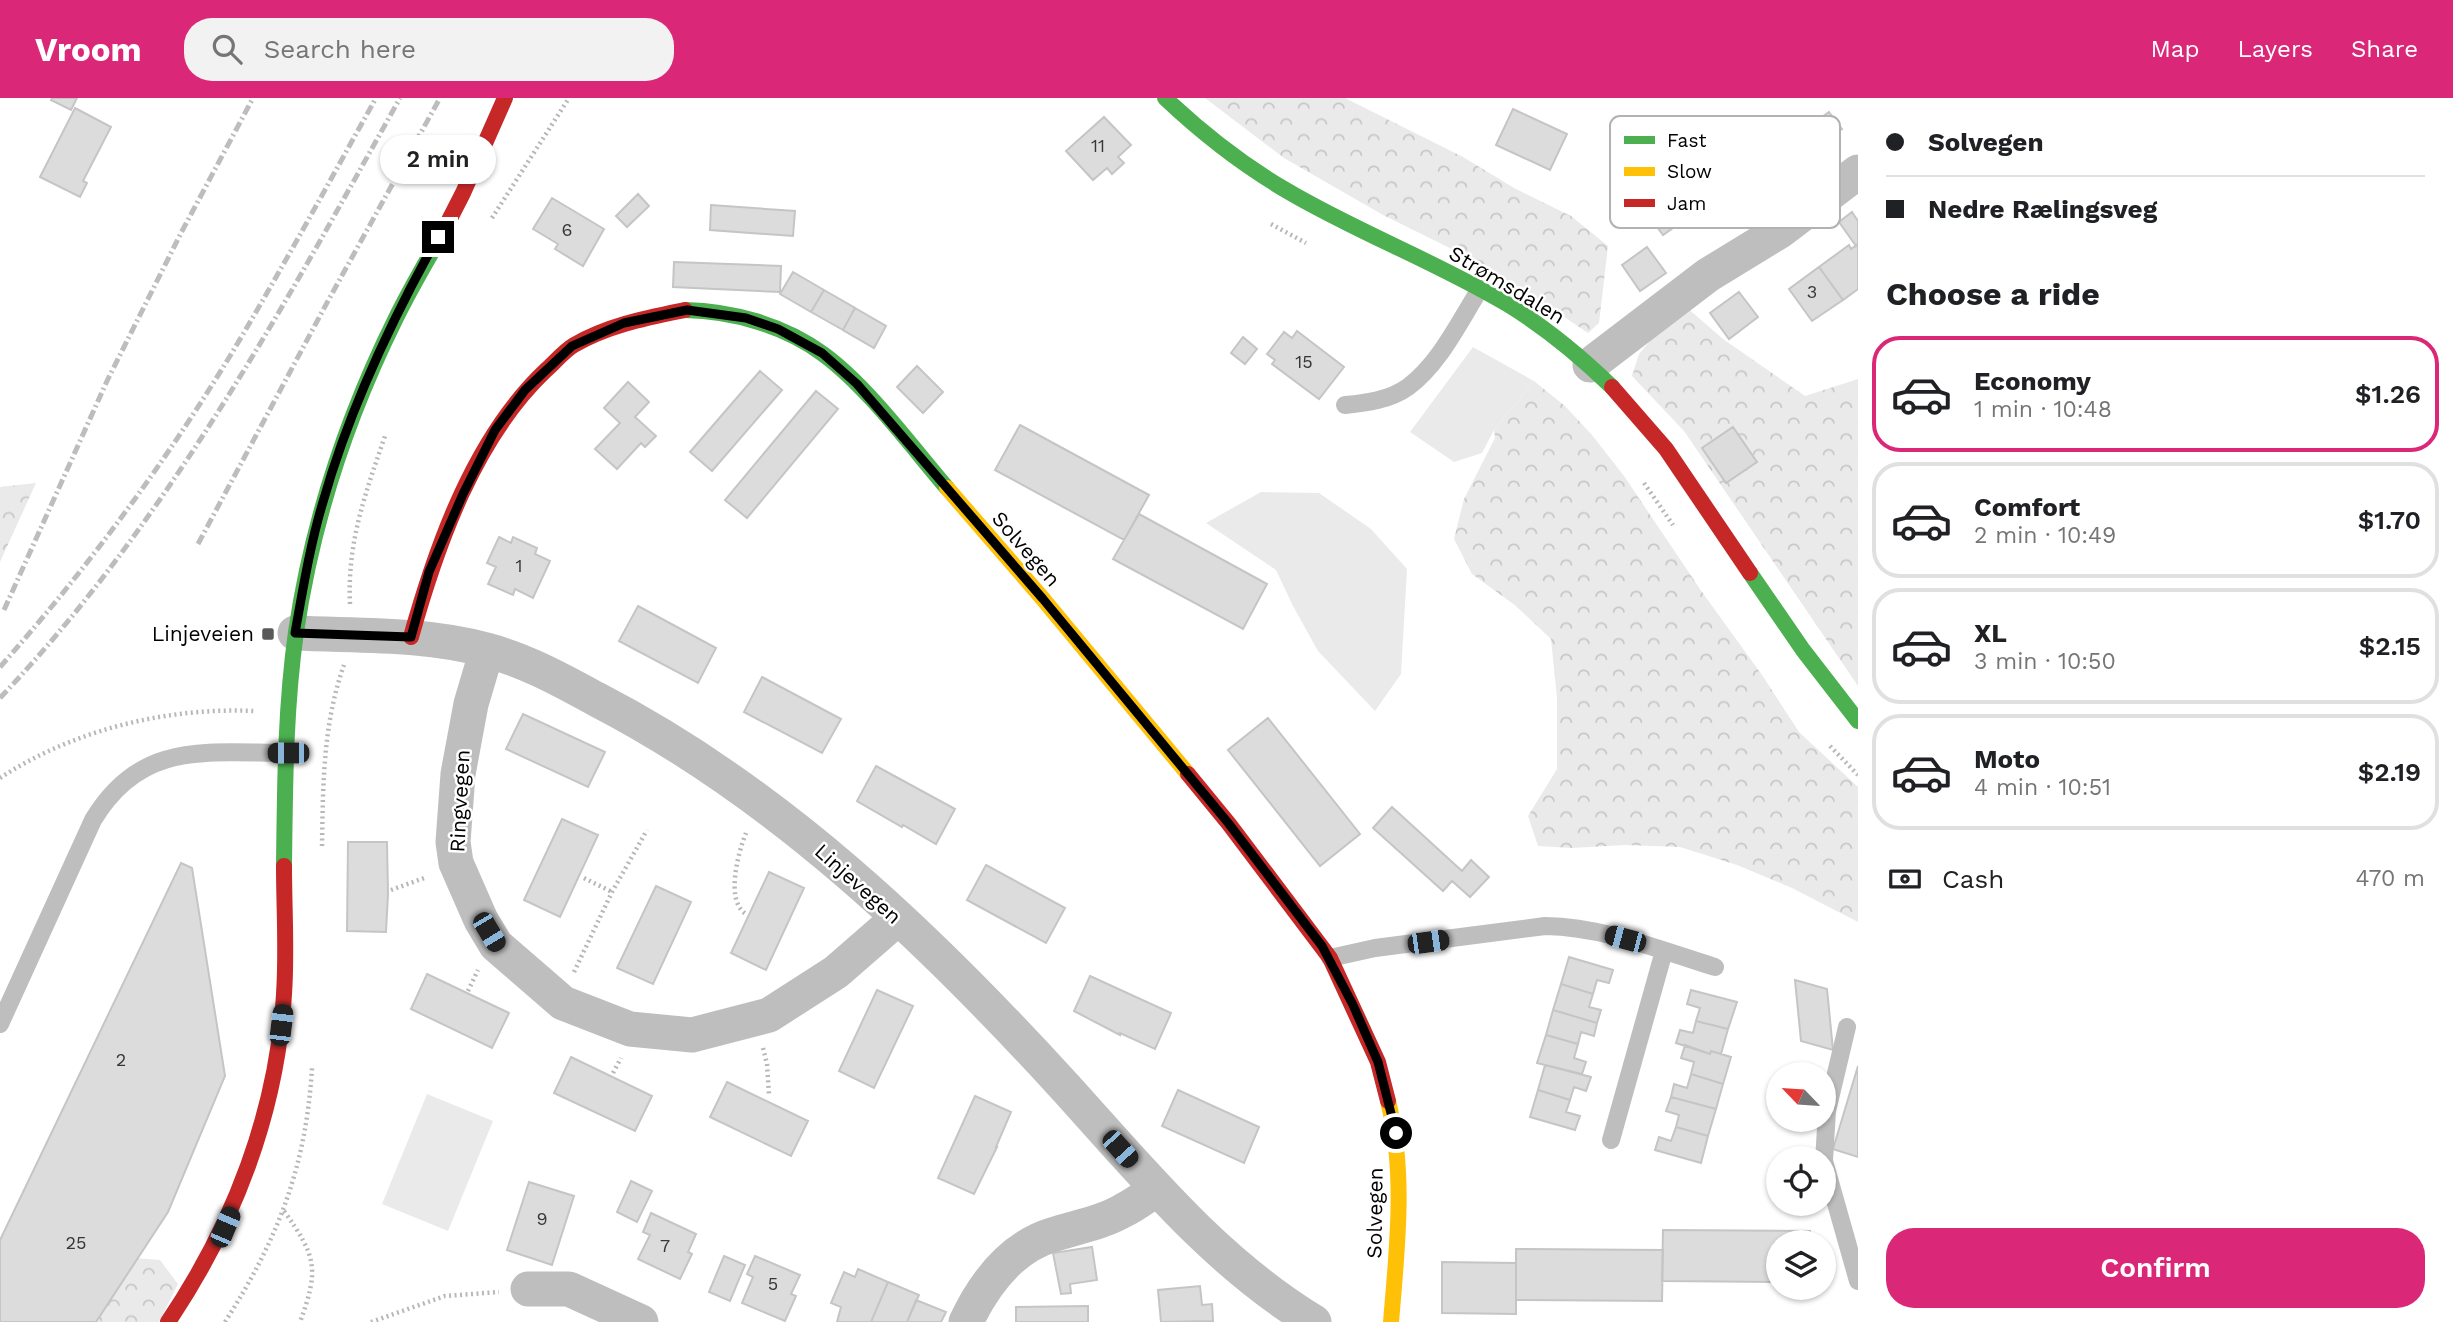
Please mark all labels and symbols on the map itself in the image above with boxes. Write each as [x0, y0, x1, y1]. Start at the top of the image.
legend [1610, 116, 1840, 228]
text: Fast [1667, 129, 1706, 152]
house number: 11 [1091, 135, 1105, 156]
callout: 2 min [380, 136, 496, 184]
text: Slow [1667, 160, 1712, 183]
text: Jam [1667, 192, 1706, 215]
house number: 6 [562, 219, 572, 240]
route end [422, 221, 454, 253]
street label: Strømsdalen [1445, 240, 1570, 329]
house number: 3 [1807, 281, 1817, 302]
house number: 15 [1295, 351, 1313, 372]
street label: Solvegen [987, 506, 1066, 591]
house number: 1 [515, 555, 523, 576]
place label: Linjeveien [152, 621, 254, 646]
marker: Linjeveien [260, 626, 276, 642]
car [268, 743, 310, 764]
street label: Ringvegen [444, 749, 475, 853]
street label: Linjevegen [810, 838, 907, 929]
car [470, 909, 509, 955]
car [1602, 923, 1649, 955]
car [1406, 929, 1451, 955]
car [269, 1003, 294, 1047]
house number: 2 [116, 1049, 126, 1070]
north arrow [1766, 1062, 1836, 1132]
route start [1380, 1117, 1412, 1149]
car [1099, 1126, 1142, 1172]
street label: Solvegen [1361, 1167, 1388, 1259]
car [208, 1204, 243, 1250]
house number: 9 [536, 1208, 548, 1229]
house number: 25 [66, 1232, 86, 1253]
house number: 7 [660, 1235, 670, 1256]
house number: 5 [768, 1273, 778, 1294]

